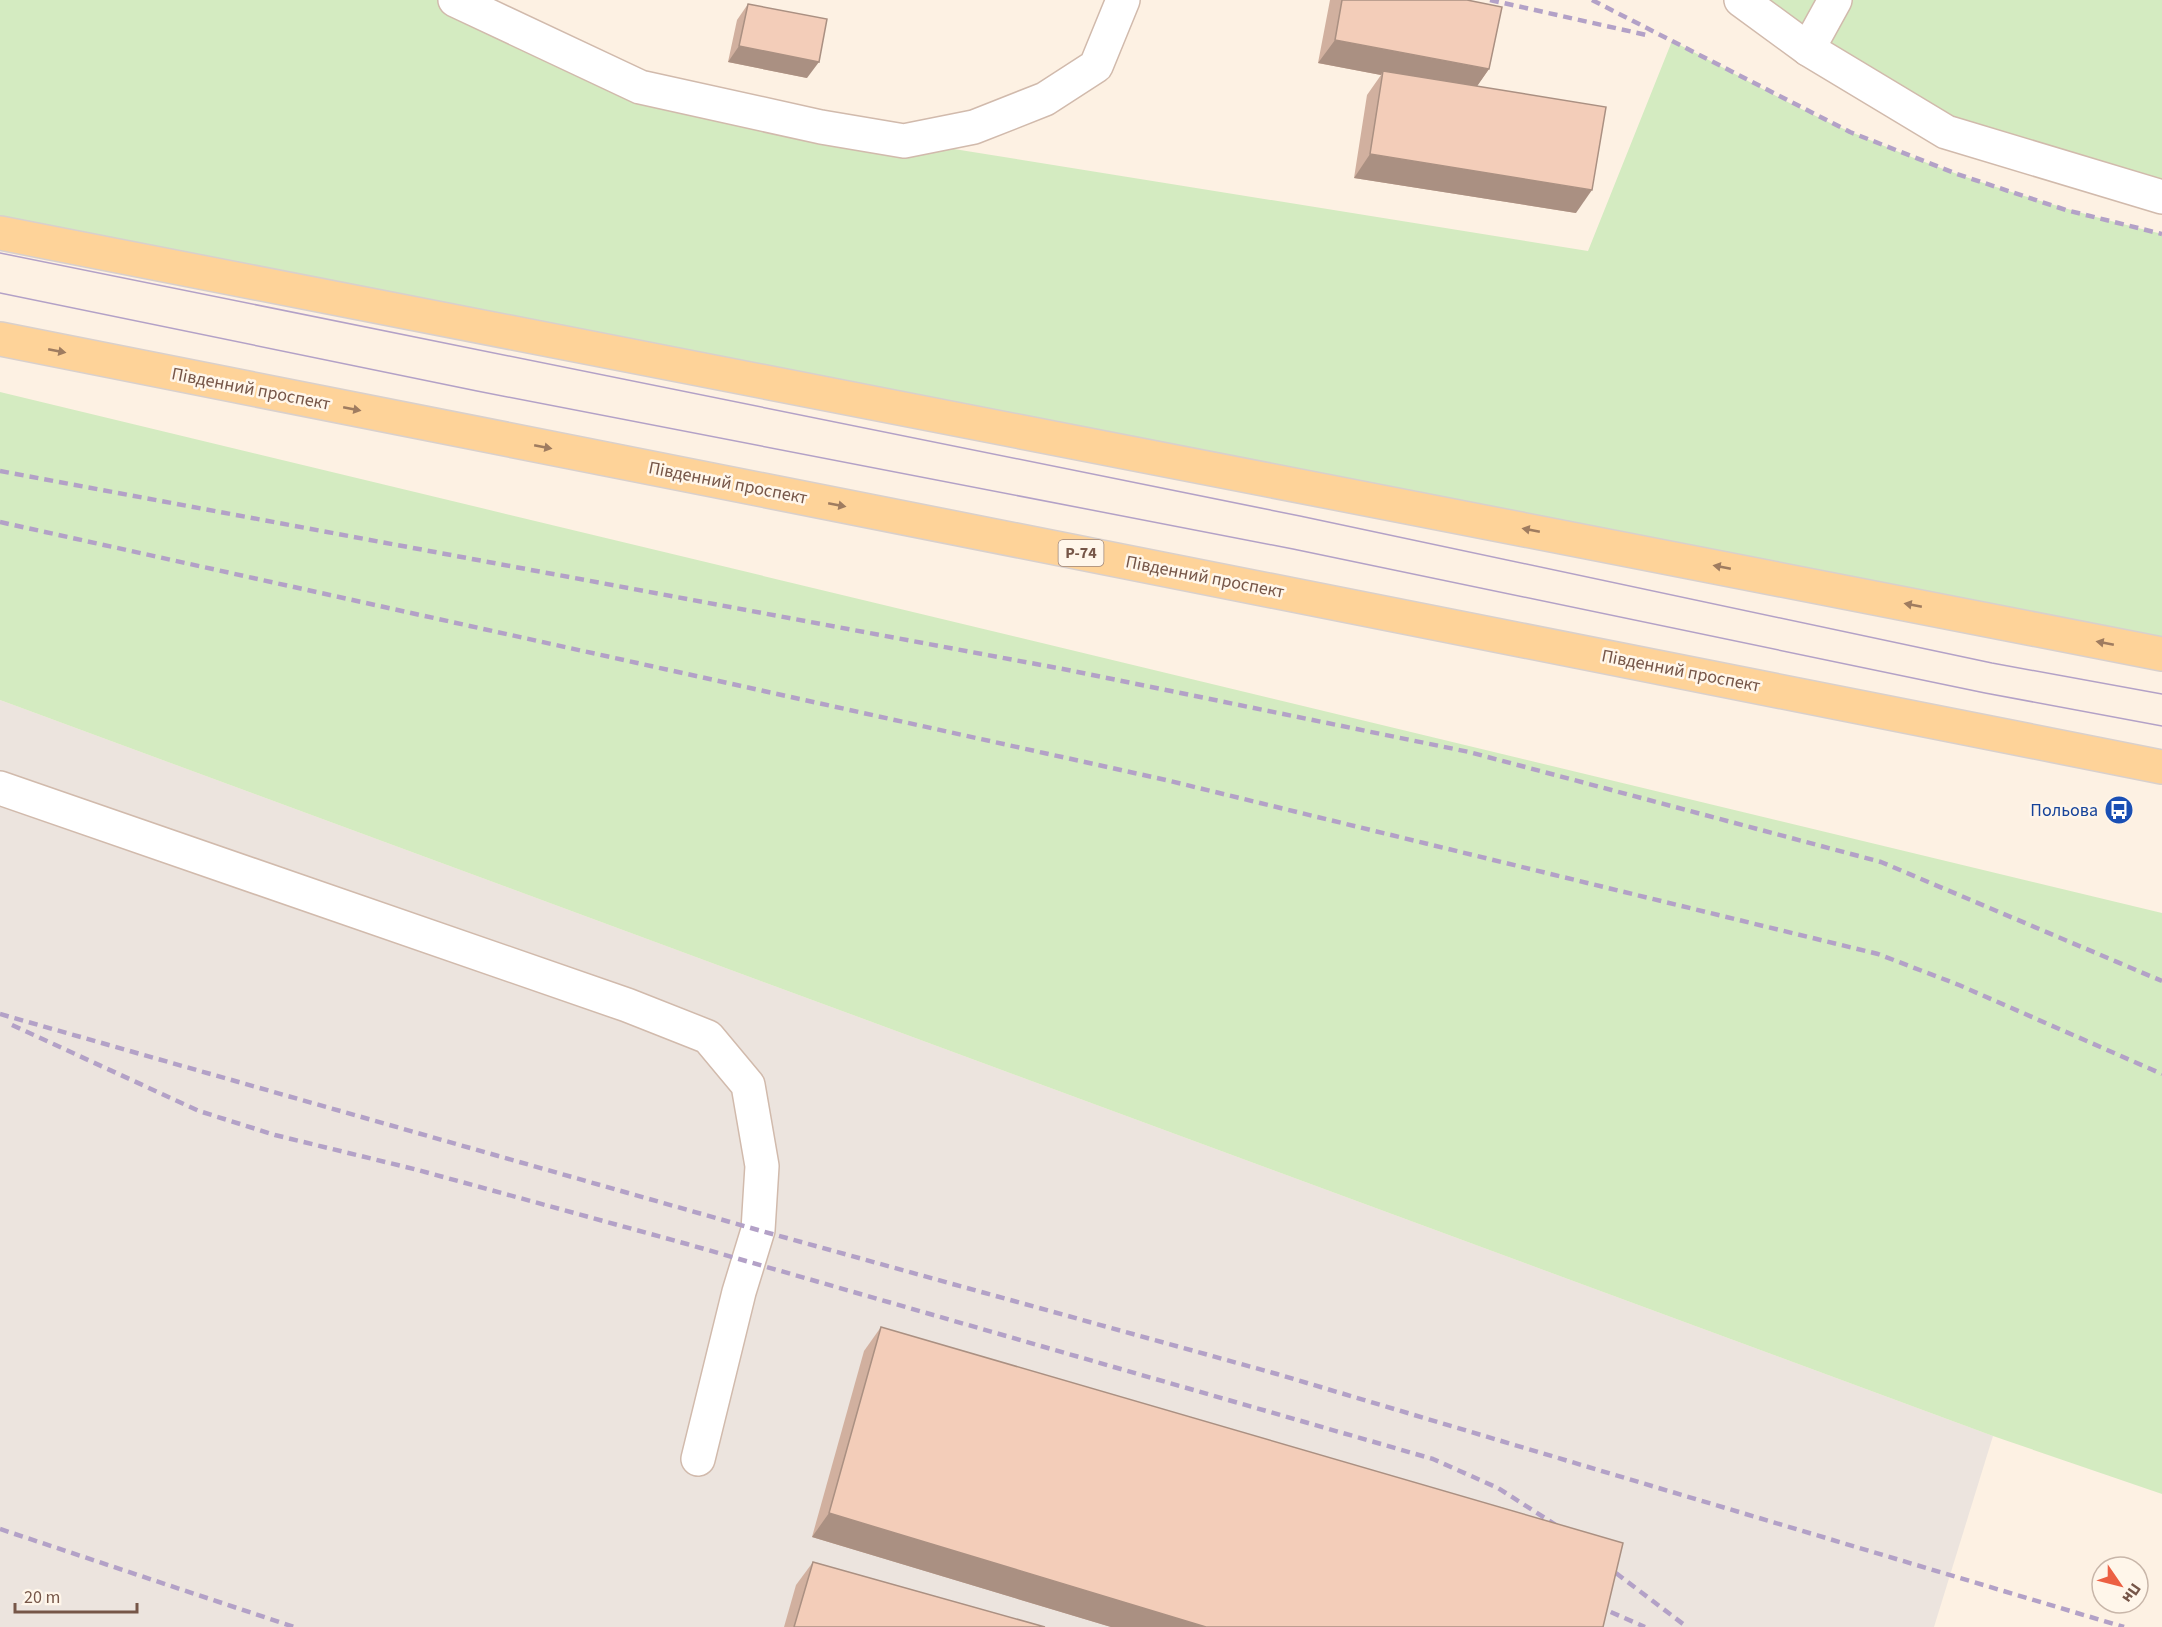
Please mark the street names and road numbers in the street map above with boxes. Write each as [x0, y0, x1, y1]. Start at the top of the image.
street label: Південний проспект [169, 361, 333, 417]
street label: Південний проспект [646, 455, 810, 511]
road number: Р-74 [1058, 540, 1104, 566]
street label: Південний проспект [1123, 549, 1287, 605]
street label: Південний проспект [1599, 643, 1763, 699]

